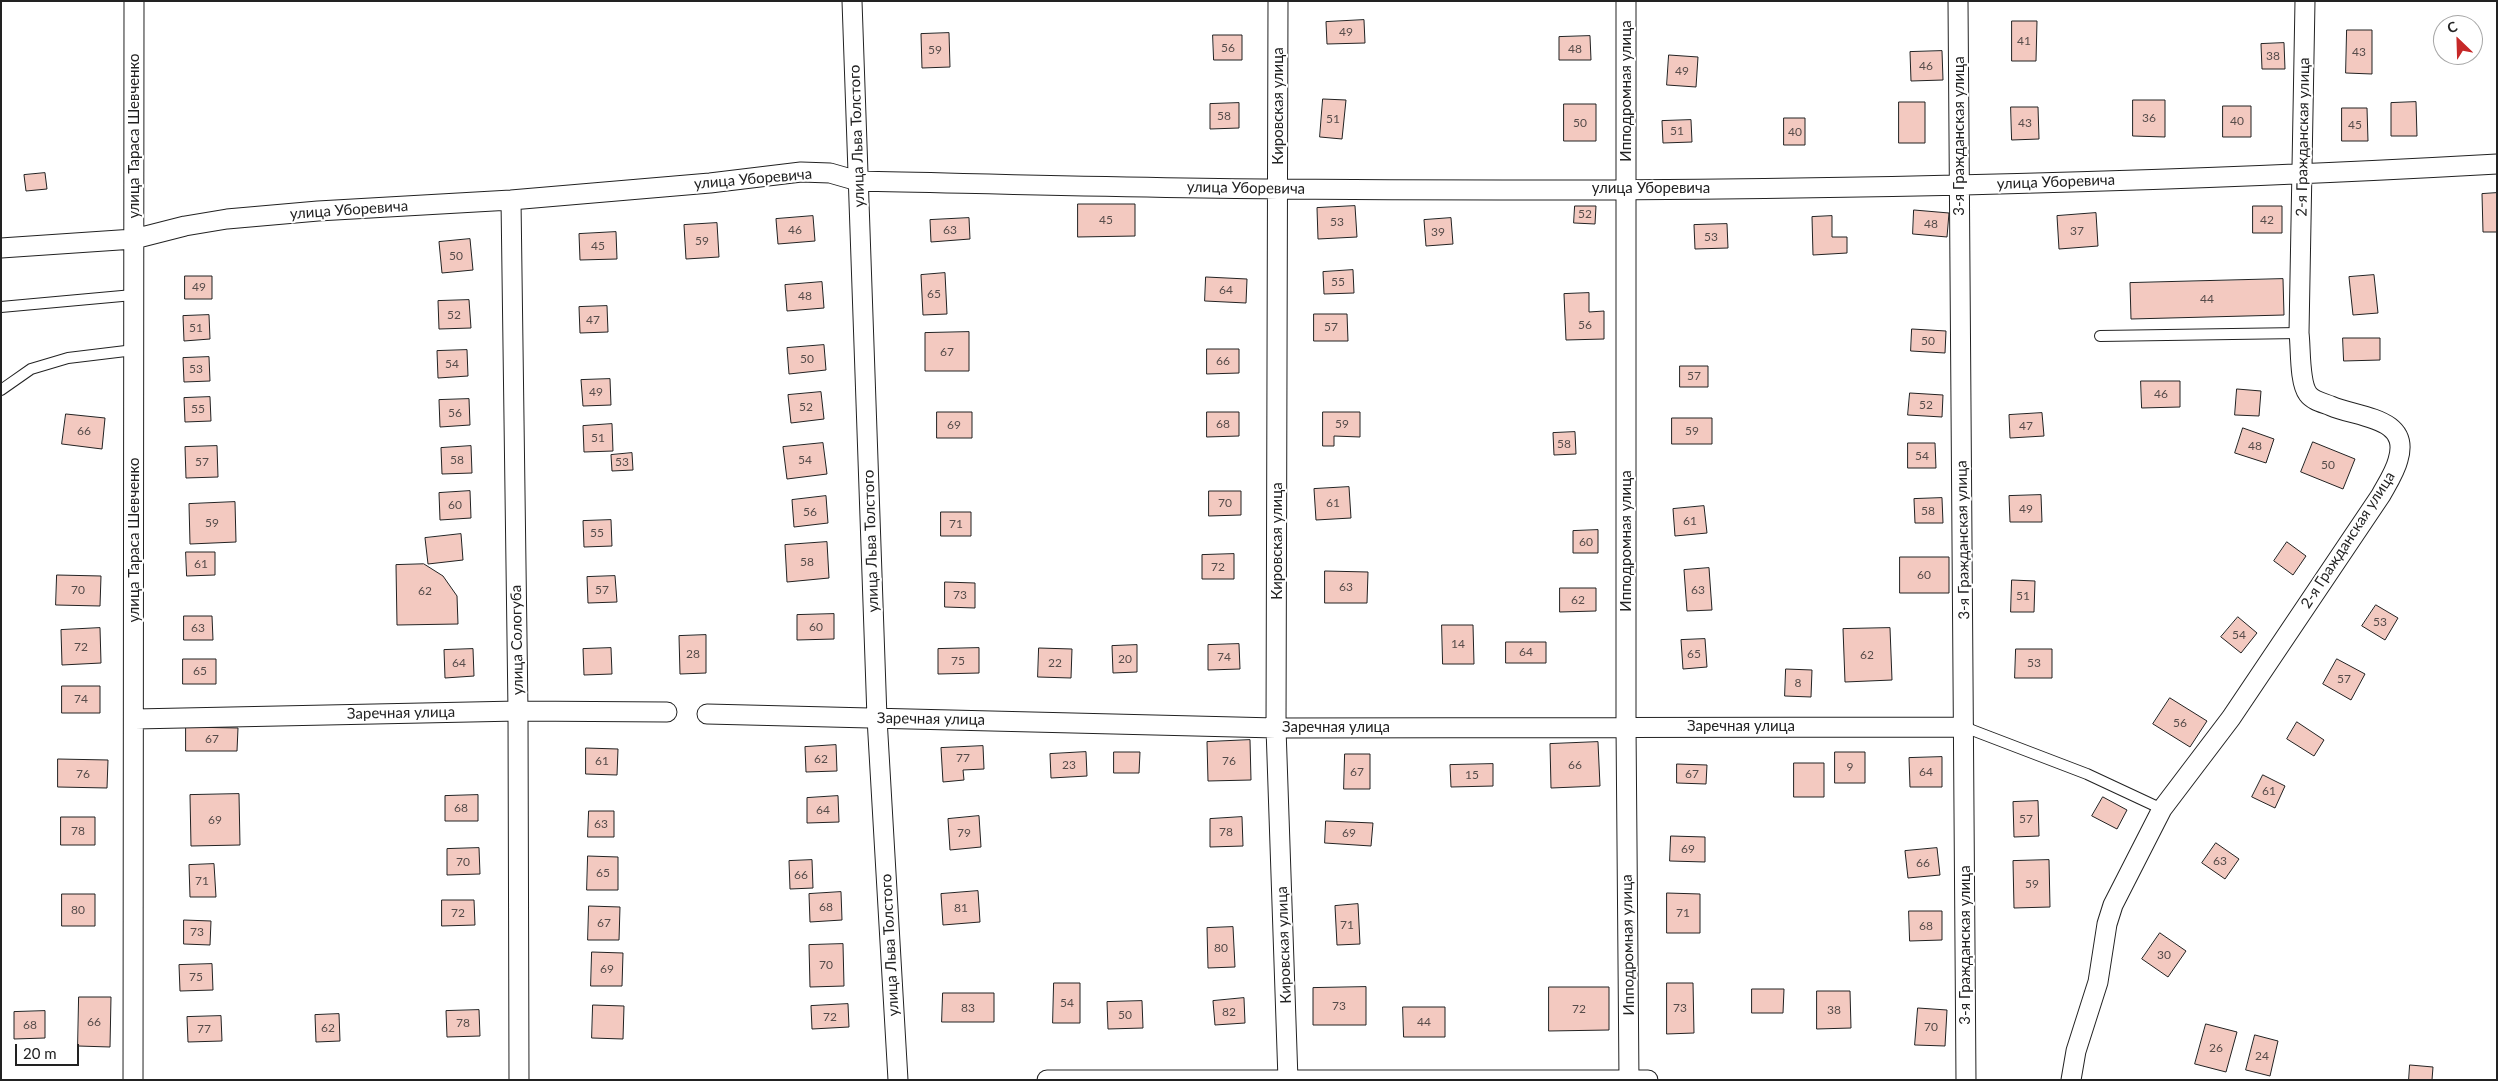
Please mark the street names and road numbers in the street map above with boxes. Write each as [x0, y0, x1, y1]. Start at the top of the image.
street label: Ипподромная улица [1617, 20, 1635, 162]
street label: Кировская улица [1269, 47, 1287, 165]
street label: улица Тараса Шевченко [125, 53, 143, 219]
street label: 3-я Гражданская улица [1950, 56, 1968, 216]
street label: 2-я Гражданская улица [2293, 57, 2313, 217]
street label: улица Льва Толстого [846, 64, 868, 208]
street label: улица Уборевича [693, 165, 813, 193]
street label: улица Уборевича [1997, 171, 2115, 193]
street label: улица Уборевича [1187, 178, 1305, 198]
street label: улица Уборевича [1592, 179, 1710, 197]
street label: улица Уборевича [289, 197, 409, 223]
street label: улица Тараса Шевченко [125, 457, 143, 623]
street label: 3-я Гражданская улица [1953, 460, 1973, 620]
street label: 2-я Гражданская улица [2297, 468, 2399, 612]
street label: улица Льва Толстого [860, 469, 882, 613]
street label: Ипподромная улица [1617, 470, 1635, 612]
street label: Кировская улица [1268, 482, 1286, 600]
street label: улица Сологуба [507, 585, 527, 695]
street label: Заречная улица [347, 703, 455, 723]
street label: Заречная улица [877, 709, 985, 729]
street label: Заречная улица [1687, 717, 1795, 735]
street label: Заречная улица [1282, 718, 1390, 736]
street label: 3-я Гражданская улица [1956, 865, 1974, 1025]
street label: улица Льва Толстого [877, 873, 903, 1017]
street label: Ипподромная улица [1618, 874, 1638, 1016]
street label: Кировская улица [1273, 886, 1295, 1004]

